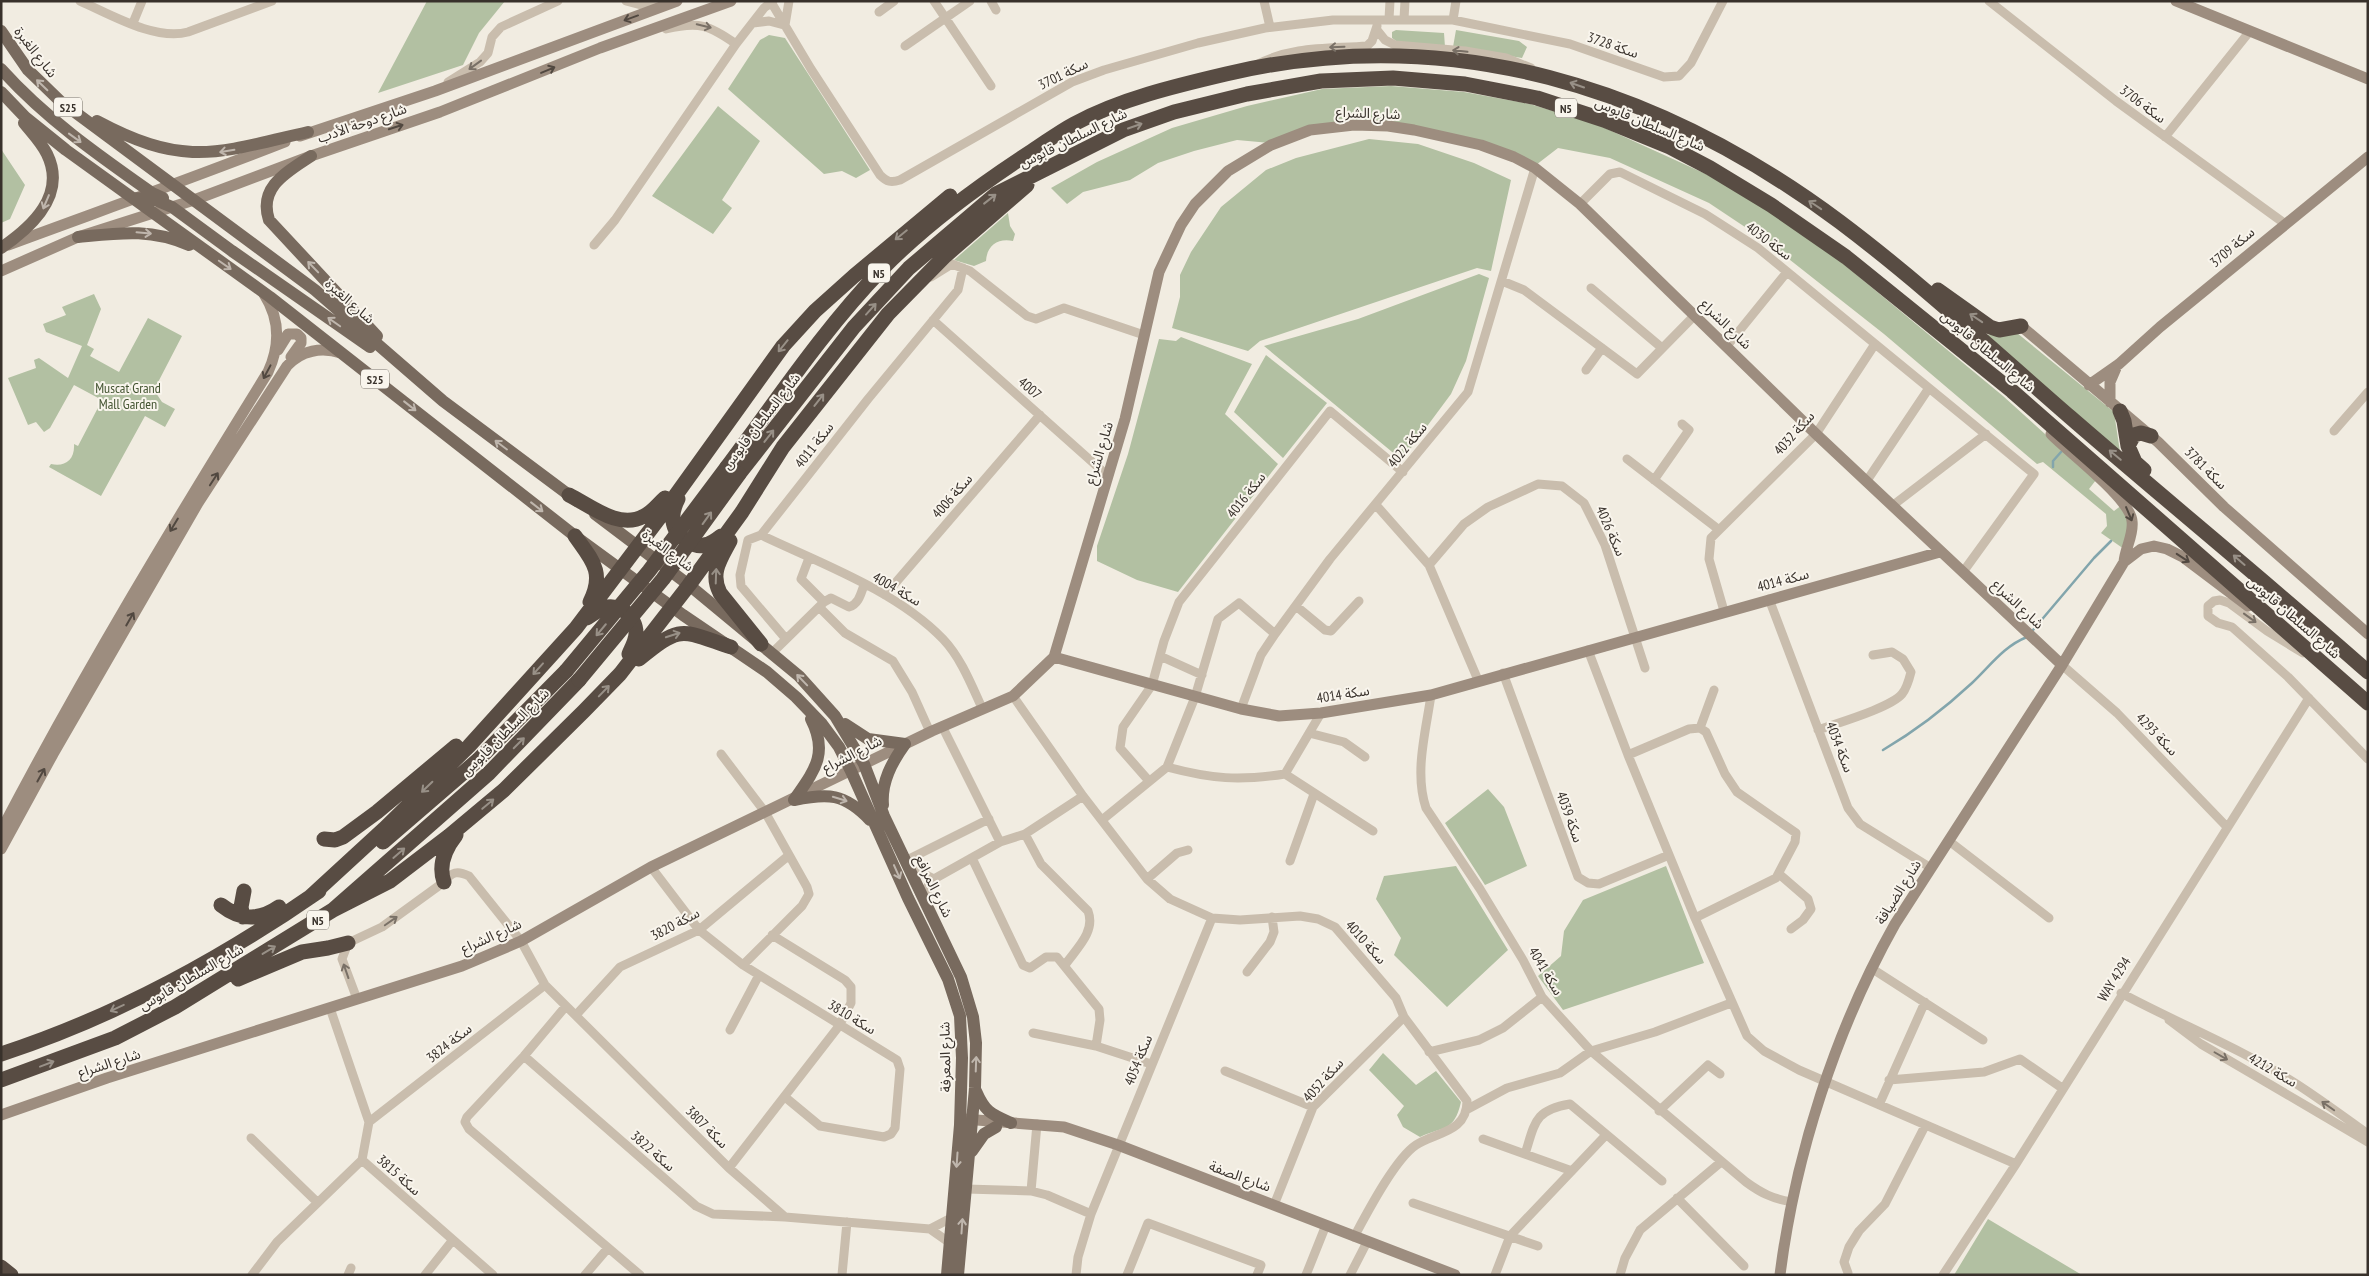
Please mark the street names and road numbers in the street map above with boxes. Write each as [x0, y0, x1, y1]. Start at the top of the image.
street label: شارع الغبرة [9, 23, 62, 82]
street label: سكة 3728 [1585, 28, 1641, 62]
street label: سكة 3701 [1035, 54, 1091, 94]
street label: سكة 3706 [2116, 81, 2170, 127]
street label: شارع السلطان قابوس [1592, 93, 1708, 157]
road number: S25 [54, 98, 82, 116]
street label: شارع دوحة الأدب [315, 99, 410, 149]
road number: N5 [1555, 99, 1577, 118]
street label: شارع الشراع [1335, 103, 1401, 125]
street label: شارع السلطان قابوس [1016, 104, 1131, 174]
street label: سكة 4030 [1742, 218, 1796, 264]
street label: سكة 3709 [2206, 223, 2258, 271]
road number: N5 [868, 264, 890, 282]
street label: شارع الغبرة [320, 275, 379, 329]
street label: شارع الشراع [1695, 295, 1756, 354]
street label: شارع السلطان قابوس [1936, 306, 2039, 397]
road number: S25 [361, 369, 389, 388]
street label: شارع السلطان قابوس [718, 369, 806, 474]
street label: 4007 [1015, 373, 1045, 403]
street label: سكة 4032 [1770, 407, 1818, 459]
street label: سكة 4011 [791, 419, 837, 471]
street label: شارع الشراع [1081, 419, 1119, 487]
street label: سكة 4022 [1383, 419, 1431, 471]
street label: سكة 3781 [2181, 443, 2231, 493]
street label: سكة 4016 [1223, 469, 1269, 521]
street label: سكة 4006 [928, 470, 976, 522]
street label: سكة 4026 [1592, 503, 1630, 559]
street label: شارع الغبرة [637, 525, 697, 577]
street label: سكة 4014 [1755, 564, 1811, 596]
street label: سكة 4004 [870, 568, 924, 610]
street label: شارع السلطان قابوس [2242, 572, 2344, 664]
street label: شارع الشراع [1987, 575, 2048, 634]
street label: سكة 4014 [1315, 681, 1371, 707]
street label: شارع السلطان قابوس [457, 684, 554, 781]
street label: سكة 4293 [2132, 709, 2182, 759]
street label: سكة 4034 [1822, 719, 1858, 775]
street label: شارع الشراع [819, 731, 886, 778]
street label: سكة 4039 [1552, 789, 1588, 845]
street label: شارع المرافع [909, 852, 957, 921]
street label: شارع الضيافة [1871, 856, 1927, 929]
street label: سكة 3820 [647, 904, 703, 944]
road number: N5 [307, 910, 329, 930]
street label: شارع الشراع [458, 915, 525, 959]
street label: سكة 4010 [1342, 916, 1390, 968]
street label: شارع السلطان قابوس [136, 940, 247, 1016]
street label: سكة 4041 [1525, 944, 1567, 998]
street label: WAY 4294 [2093, 953, 2135, 1005]
street label: سكة 3810 [825, 996, 879, 1038]
street label: سكة 3824 [423, 1020, 475, 1066]
street label: شارع المعرفة [935, 1021, 957, 1093]
street label: سكة 4054 [1120, 1032, 1156, 1088]
street label: شارع الشراع [75, 1044, 143, 1083]
street label: سكة 4212 [2246, 1049, 2300, 1091]
street label: سكة 4052 [1299, 1054, 1347, 1106]
street label: سكة 3807 [682, 1102, 732, 1152]
street label: سكة 3822 [627, 1127, 679, 1175]
street label: سكة 3815 [373, 1151, 425, 1199]
street label: شارع الصفة [1206, 1157, 1273, 1197]

